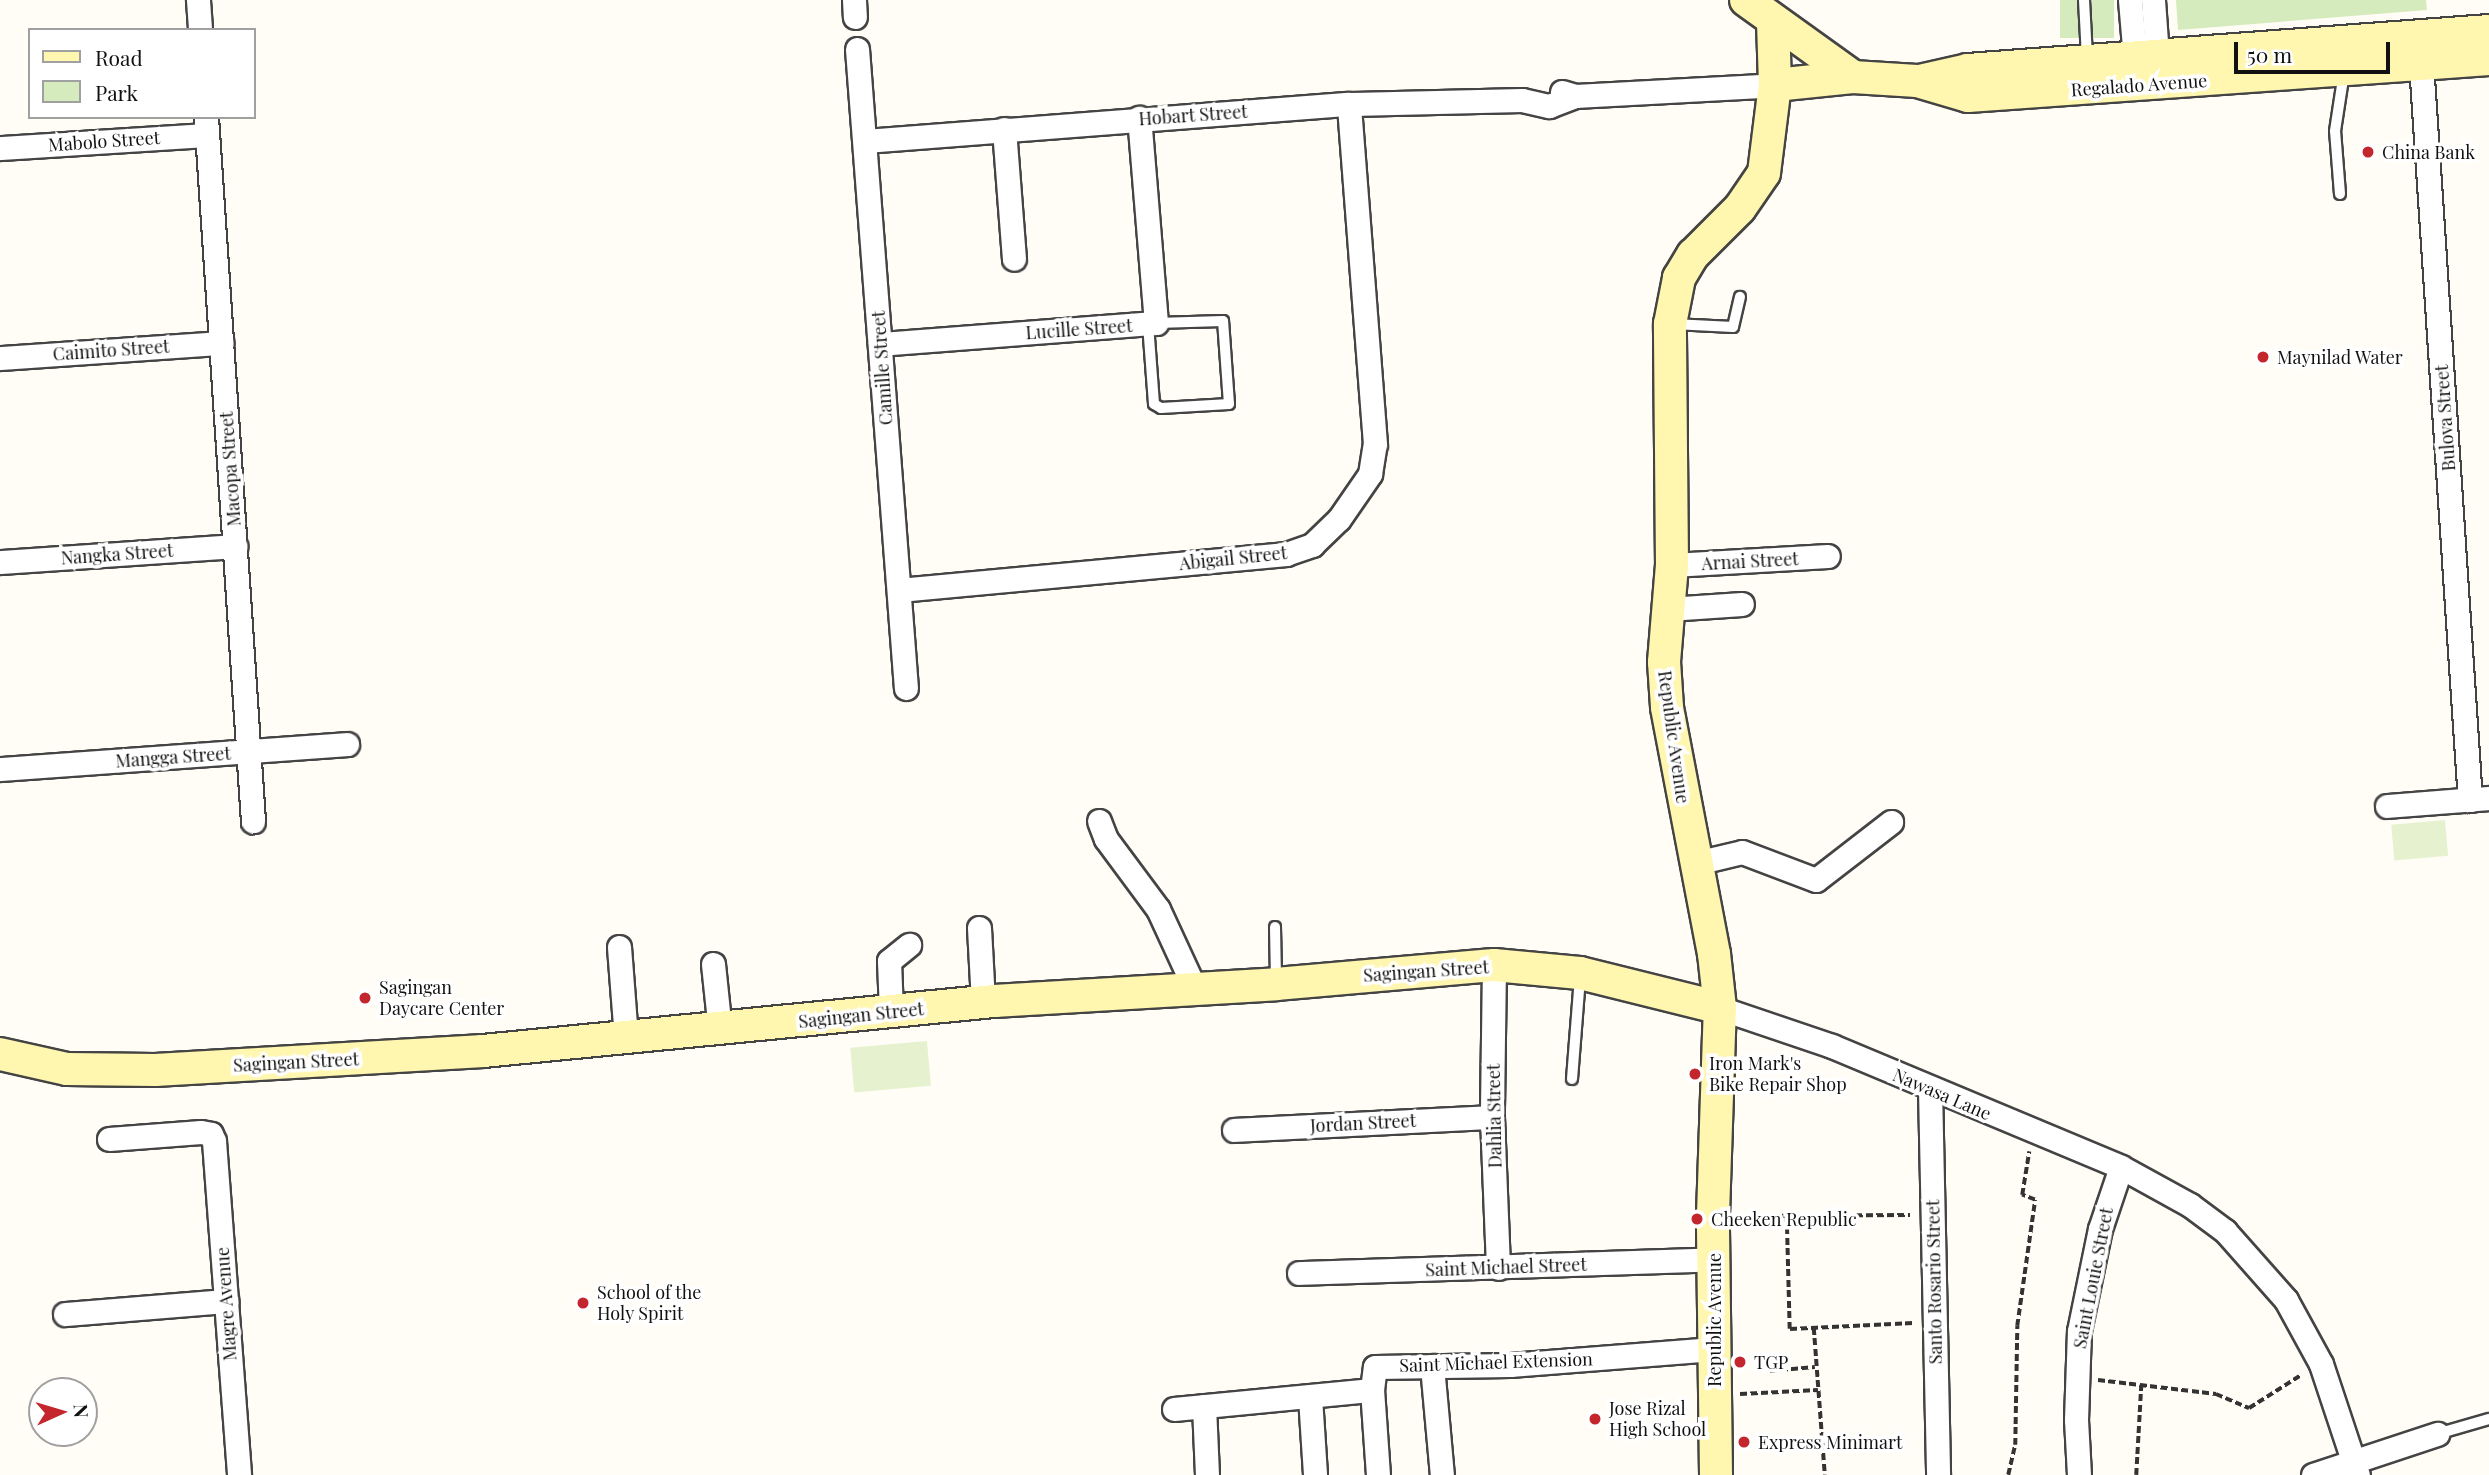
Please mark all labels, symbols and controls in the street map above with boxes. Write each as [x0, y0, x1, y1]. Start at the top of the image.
legend [28, 28, 256, 119]
scale bar [2237, 28, 2393, 72]
text: 50 m [2247, 40, 2292, 68]
text: Road [95, 43, 143, 71]
street label: Regalado Avenue [2070, 69, 2208, 101]
text: Park [95, 78, 138, 106]
street label: Hobart Street [1138, 100, 1248, 130]
street label: Mabolo Street [47, 126, 161, 156]
place label: China Bank [2382, 141, 2475, 163]
marker: China Bank [2360, 144, 2376, 160]
street label: Camille Street [867, 310, 897, 426]
street label: Lucille Street [1025, 314, 1133, 344]
street label: Caimito Street [52, 335, 170, 365]
place label: Maynilad Water [2277, 346, 2403, 368]
marker: Maynilad Water [2255, 349, 2271, 365]
street label: Bulova Street [2430, 364, 2460, 472]
street label: Macopa Street [215, 411, 245, 527]
street label: Nangka Street [60, 539, 174, 569]
street label: Abigail Street [1178, 542, 1288, 574]
street label: Arnai Street [1701, 548, 1799, 574]
street label: Republic Avenue [1654, 669, 1694, 805]
street label: Mangga Street [115, 742, 231, 772]
street label: Sagingan Street [1362, 956, 1490, 986]
place label: Sagingan Daycare Center [379, 977, 504, 1020]
marker: Sagingan Daycare Center [357, 990, 373, 1006]
street label: Sagingan Street [797, 998, 925, 1032]
street label: Sagingan Street [233, 1048, 359, 1076]
place label: Iron Mark's Bike Repair Shop [1709, 1053, 1847, 1096]
street label: Dahlia Street [1482, 1063, 1506, 1169]
street label: Nawasa Lane [1890, 1064, 1994, 1124]
marker: Iron Mark's Bike Repair Shop [1687, 1066, 1703, 1082]
street label: Jordan Street [1309, 1109, 1417, 1137]
street label: Santo Rosario Street [1922, 1200, 1946, 1364]
street label: Saint Louie Street [2069, 1205, 2117, 1351]
place label: Cheeken Republic [1711, 1208, 1857, 1230]
marker: Cheeken Republic [1689, 1211, 1705, 1227]
street label: Magre Avenue [211, 1246, 241, 1362]
street label: Saint Michael Street [1425, 1253, 1587, 1281]
street label: Republic Avenue [1703, 1253, 1725, 1387]
place label: School of the Holy Spirit [597, 1282, 702, 1324]
marker: School of the Holy Spirit [575, 1295, 591, 1311]
street label: Saint Michael Extension [1399, 1348, 1593, 1376]
place label: TGP [1754, 1351, 1788, 1373]
marker: TGP [1732, 1354, 1748, 1370]
north arrow [28, 1377, 98, 1447]
place label: Jose Rizal High School [1609, 1398, 1706, 1440]
text: N [69, 1403, 95, 1418]
marker: Jose Rizal High School [1587, 1411, 1603, 1427]
place label: Express Minimart [1758, 1431, 1902, 1453]
marker: Express Minimart [1736, 1434, 1752, 1450]

